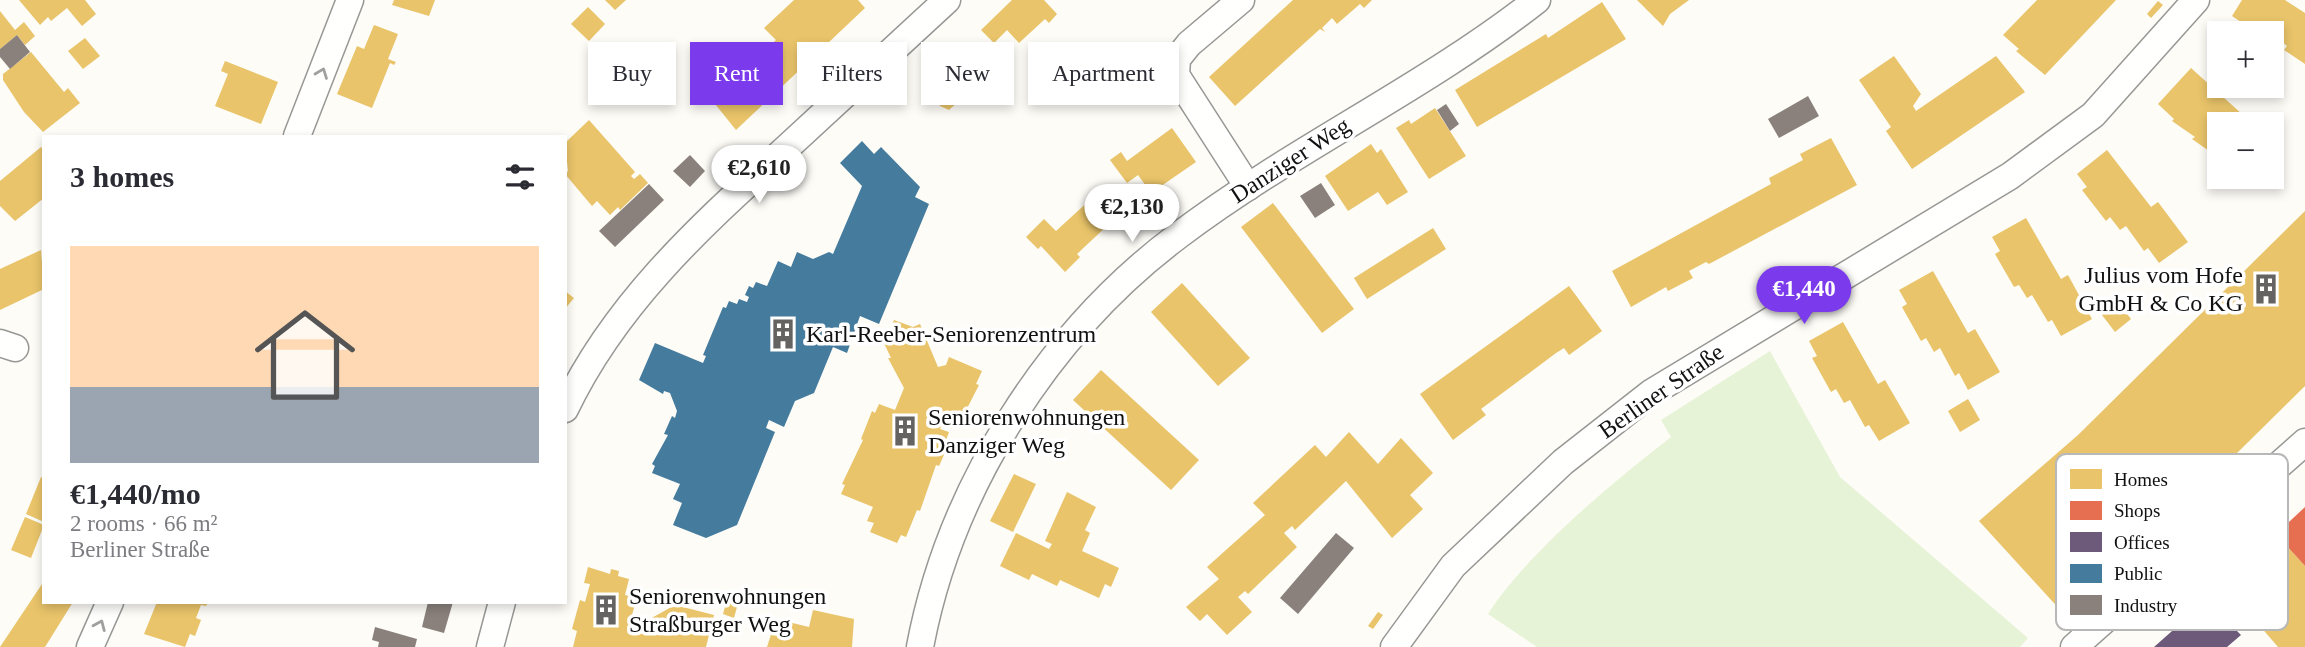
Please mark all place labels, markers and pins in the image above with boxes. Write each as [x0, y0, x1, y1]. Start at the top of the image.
pin: €2,610 [702, 146, 816, 205]
pin: €2,130 [1075, 184, 1189, 244]
place label: Julius vom Hofe GmbH & Co KG [2078, 262, 2243, 316]
pin: €1,440 [1747, 266, 1861, 326]
building icon: Julius vom Hofe GmbH & Co KG [2249, 272, 2283, 306]
building icon: Karl-Reeber-Seniorenzentrum [766, 317, 800, 351]
place label: Karl-Reeber-Seniorenzentrum [806, 321, 1096, 347]
place label: Seniorenwohnungen Danziger Weg [928, 404, 1125, 458]
building icon: Seniorenwohnungen Danziger Weg [888, 414, 922, 448]
place label: Seniorenwohnungen Straßburger Weg [629, 583, 826, 637]
building icon: Seniorenwohnungen Straßburger Weg [589, 593, 623, 627]

